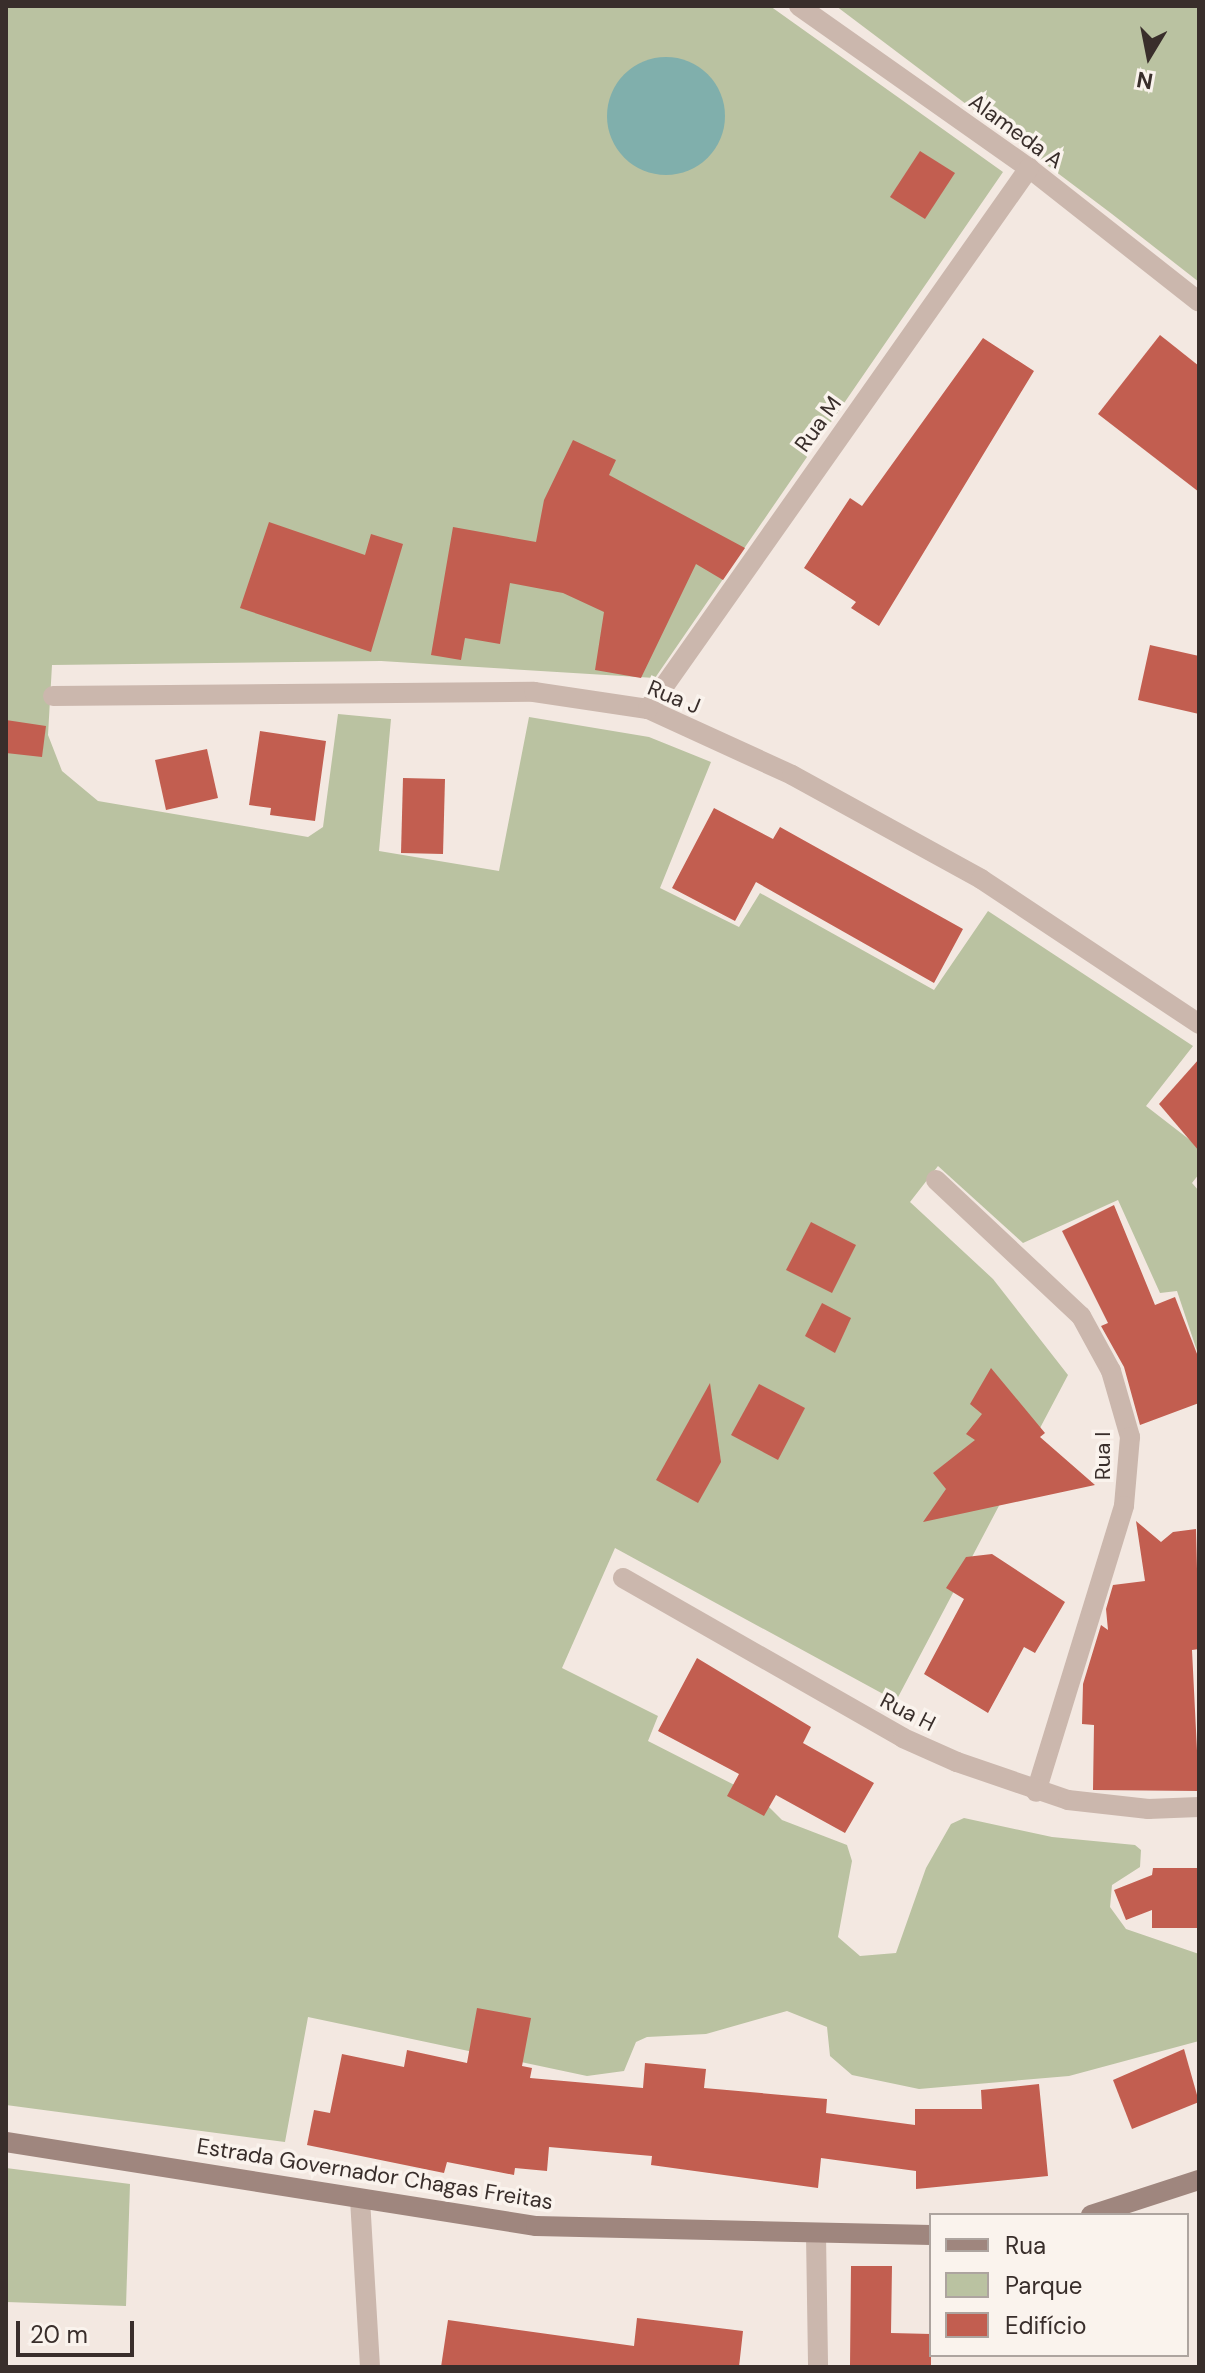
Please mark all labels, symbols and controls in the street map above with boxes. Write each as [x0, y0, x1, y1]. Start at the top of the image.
north arrow [1109, 16, 1189, 96]
text: N [1134, 64, 1155, 96]
street label: Alameda A [964, 88, 1068, 174]
street label: Rua M [789, 391, 847, 457]
street label: Rua J [644, 675, 704, 719]
street label: Rua I [1090, 1432, 1116, 1480]
street label: Rua H [876, 1687, 940, 1737]
street label: Estrada Governador Chagas Freitas [195, 2133, 555, 2215]
legend [929, 2213, 1189, 2357]
text: Rua [1005, 2230, 1046, 2261]
text: Parque [1005, 2270, 1082, 2301]
scale bar [20, 2305, 138, 2355]
text: Edifício [1005, 2310, 1087, 2341]
text: 20 m [30, 2319, 88, 2350]

